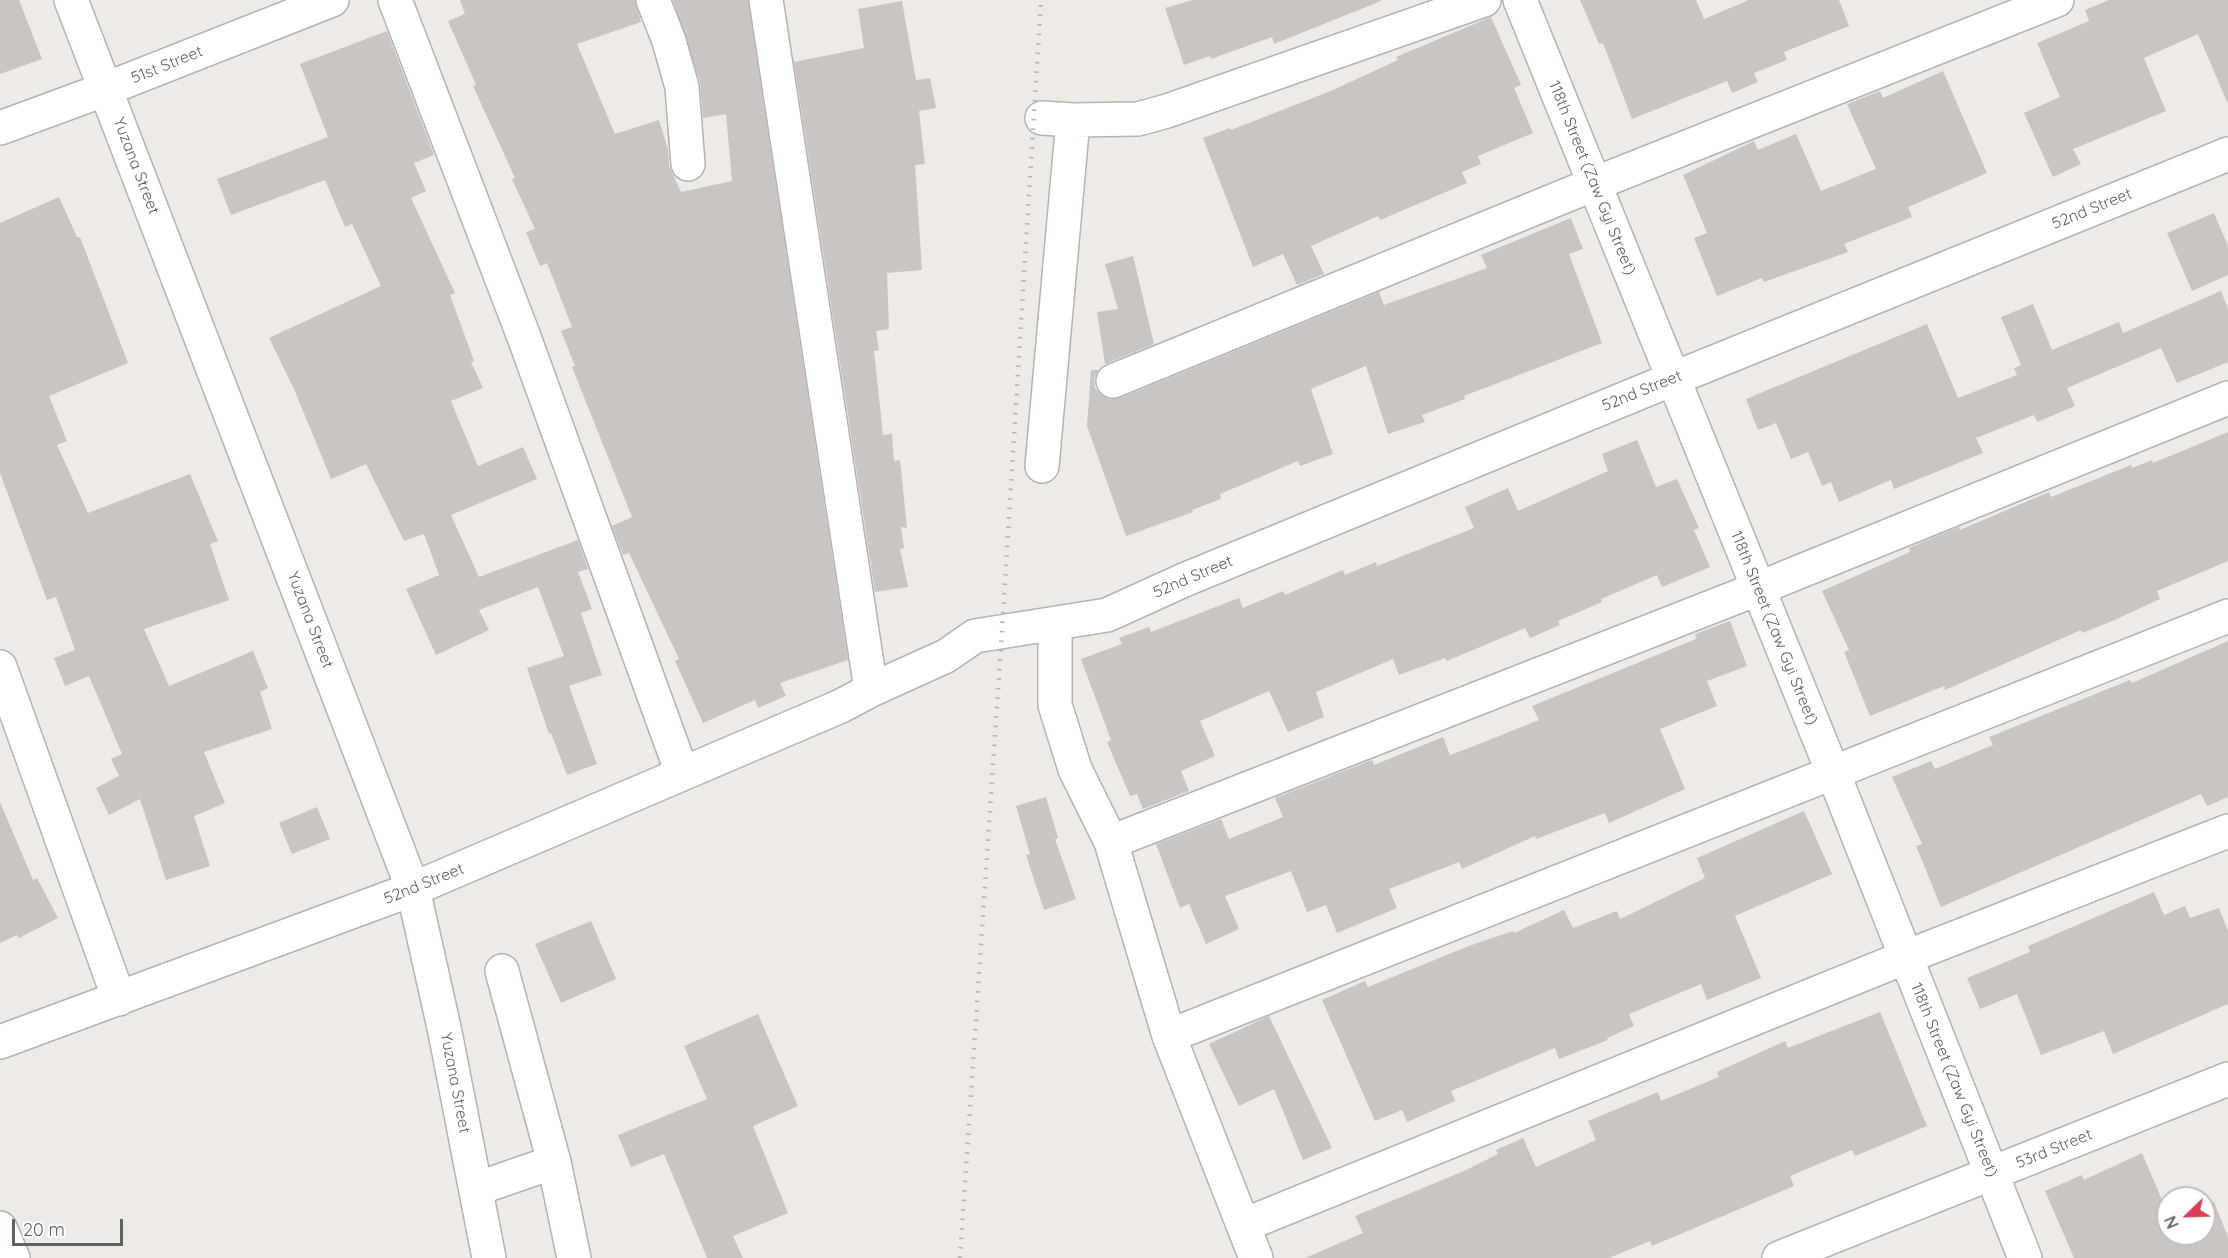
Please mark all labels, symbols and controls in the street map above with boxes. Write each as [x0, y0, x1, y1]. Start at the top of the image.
street label: 51st Street [128, 42, 206, 88]
street label: 118th Street (Zaw Gyi Street) [1544, 78, 1640, 278]
street label: Yuzana Street [109, 115, 163, 217]
street label: 52nd Street [2049, 184, 2135, 234]
street label: 52nd Street [1599, 366, 1685, 416]
street label: 118th Street (Zaw Gyi Street) [1726, 528, 1822, 728]
street label: 52nd Street [1150, 552, 1236, 602]
street label: Yuzana Street [283, 569, 337, 671]
street label: 52nd Street [381, 859, 467, 909]
street label: 118th Street (Zaw Gyi Street) [1906, 980, 2002, 1180]
street label: Yuzana Street [436, 1031, 474, 1135]
street label: 53rd Street [2013, 1125, 2095, 1173]
north arrow [2156, 1186, 2216, 1246]
scale bar [15, 1207, 126, 1245]
text: N [2160, 1213, 2183, 1232]
text: 20 m [23, 1218, 65, 1241]

